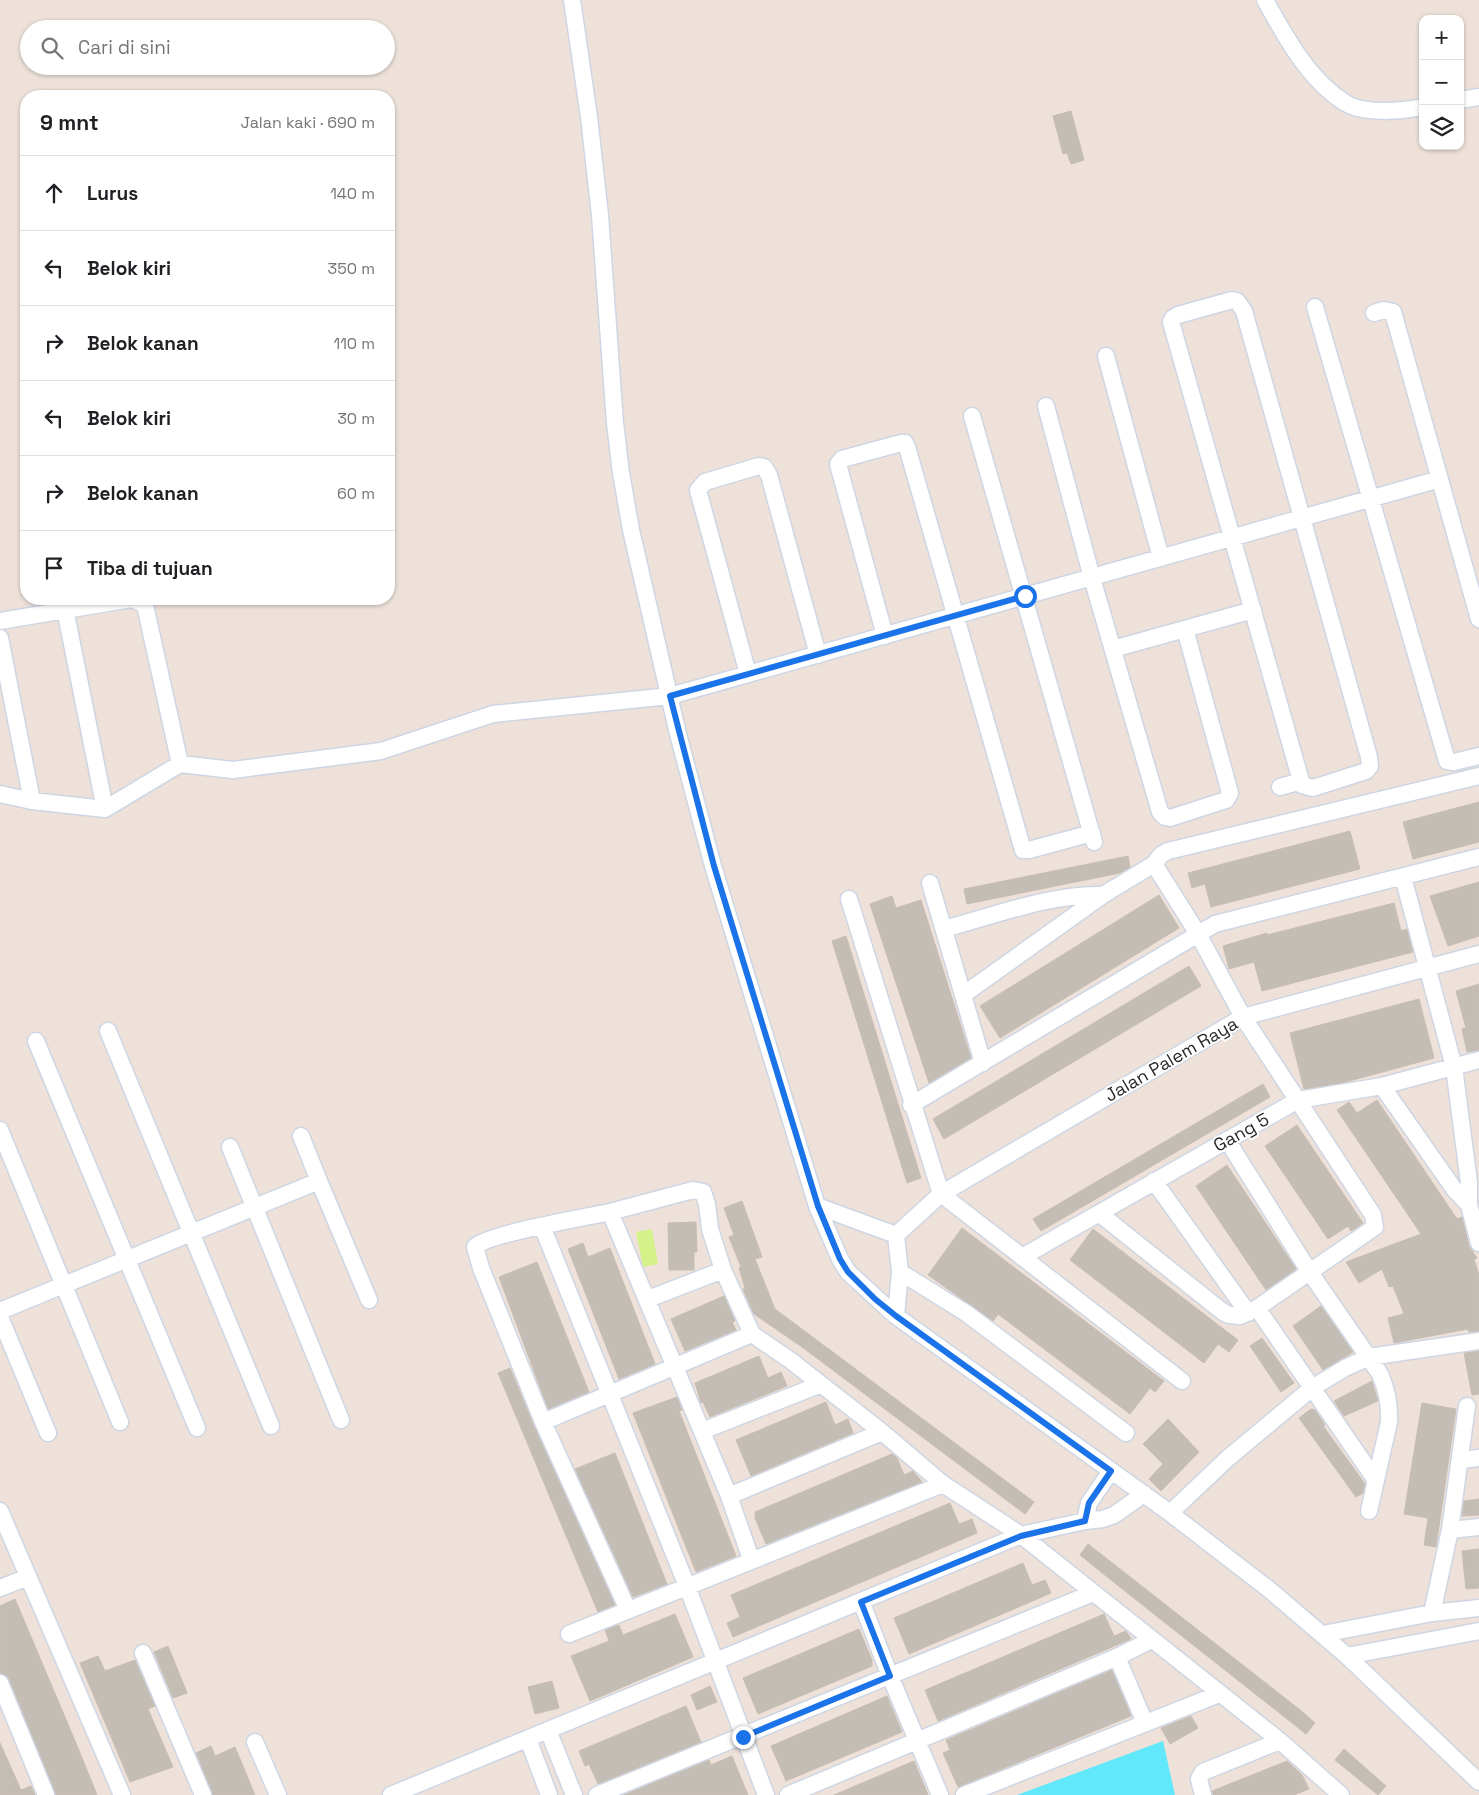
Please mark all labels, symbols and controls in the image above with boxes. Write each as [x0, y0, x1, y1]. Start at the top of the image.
map controls [1419, 15, 1464, 150]
button: + [1419, 15, 1464, 60]
search box [20, 20, 395, 75]
icon: search [38, 34, 66, 62]
text: Cari di sini [78, 35, 171, 60]
button: − [1419, 60, 1464, 105]
button: layers [1419, 105, 1464, 150]
text: 9 mnt [40, 109, 98, 136]
text: Jalan kaki · 690 m [241, 112, 375, 133]
icon: ahead [40, 179, 68, 207]
text: Lurus [87, 181, 138, 206]
text: 140 m [330, 183, 375, 204]
icon: left [40, 254, 68, 282]
text: Belok kiri [87, 256, 171, 281]
text: 350 m [328, 258, 375, 279]
icon: right [40, 329, 68, 357]
text: Belok kanan [87, 331, 199, 356]
text: 110 m [333, 333, 375, 354]
icon: left [40, 404, 68, 432]
text: Belok kiri [87, 406, 171, 431]
text: 30 m [337, 408, 375, 429]
icon: right [40, 479, 68, 507]
text: Belok kanan [87, 481, 199, 506]
text: 60 m [337, 483, 375, 504]
icon: arrive [40, 554, 68, 582]
text: Tiba di tujuan [87, 556, 213, 581]
route start [1014, 585, 1037, 608]
street label: Jalan Palem Raya [1100, 1012, 1242, 1106]
street label: Gang 5 [1209, 1107, 1273, 1157]
route end [732, 1726, 755, 1749]

